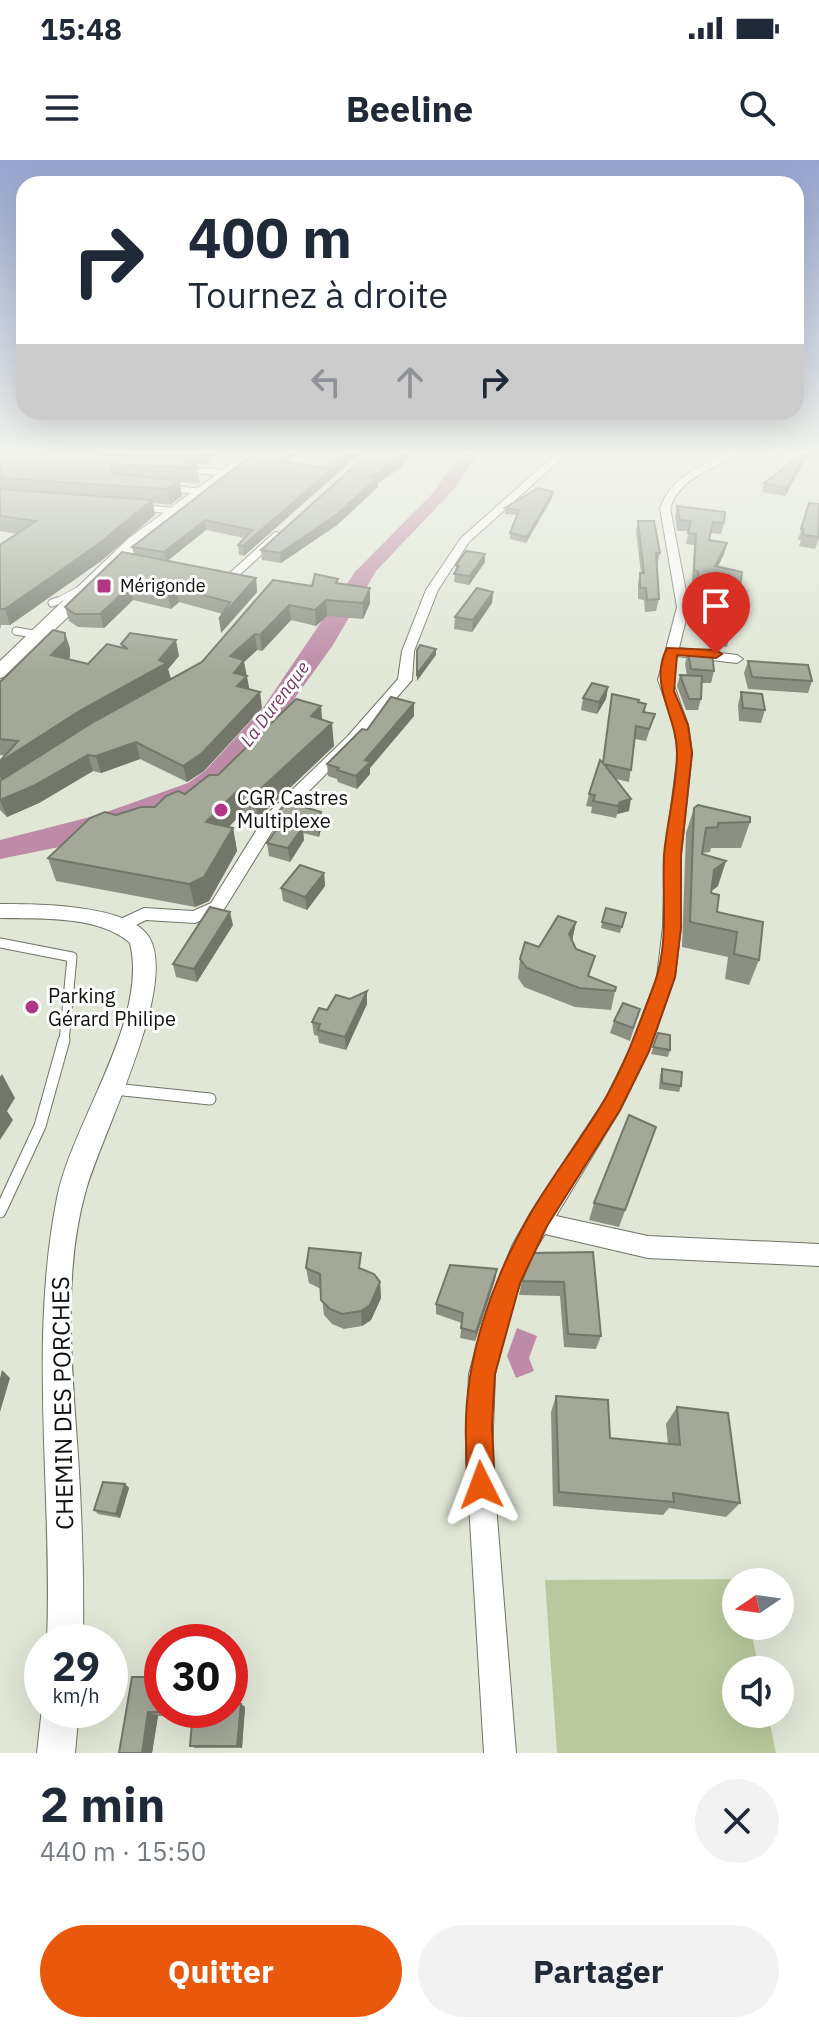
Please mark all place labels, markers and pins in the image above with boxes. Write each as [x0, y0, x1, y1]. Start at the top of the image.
pin [682, 572, 750, 654]
place label: Mérigonde [120, 574, 206, 597]
marker: Mérigonde [95, 577, 113, 595]
place label: CGR Castres Multiplexe [237, 784, 348, 834]
marker: CGR Castres Multiplexe [212, 801, 230, 819]
place label: Parking Gérard Philipe [48, 982, 176, 1032]
marker: Parking Gérard Philipe [23, 998, 41, 1016]

